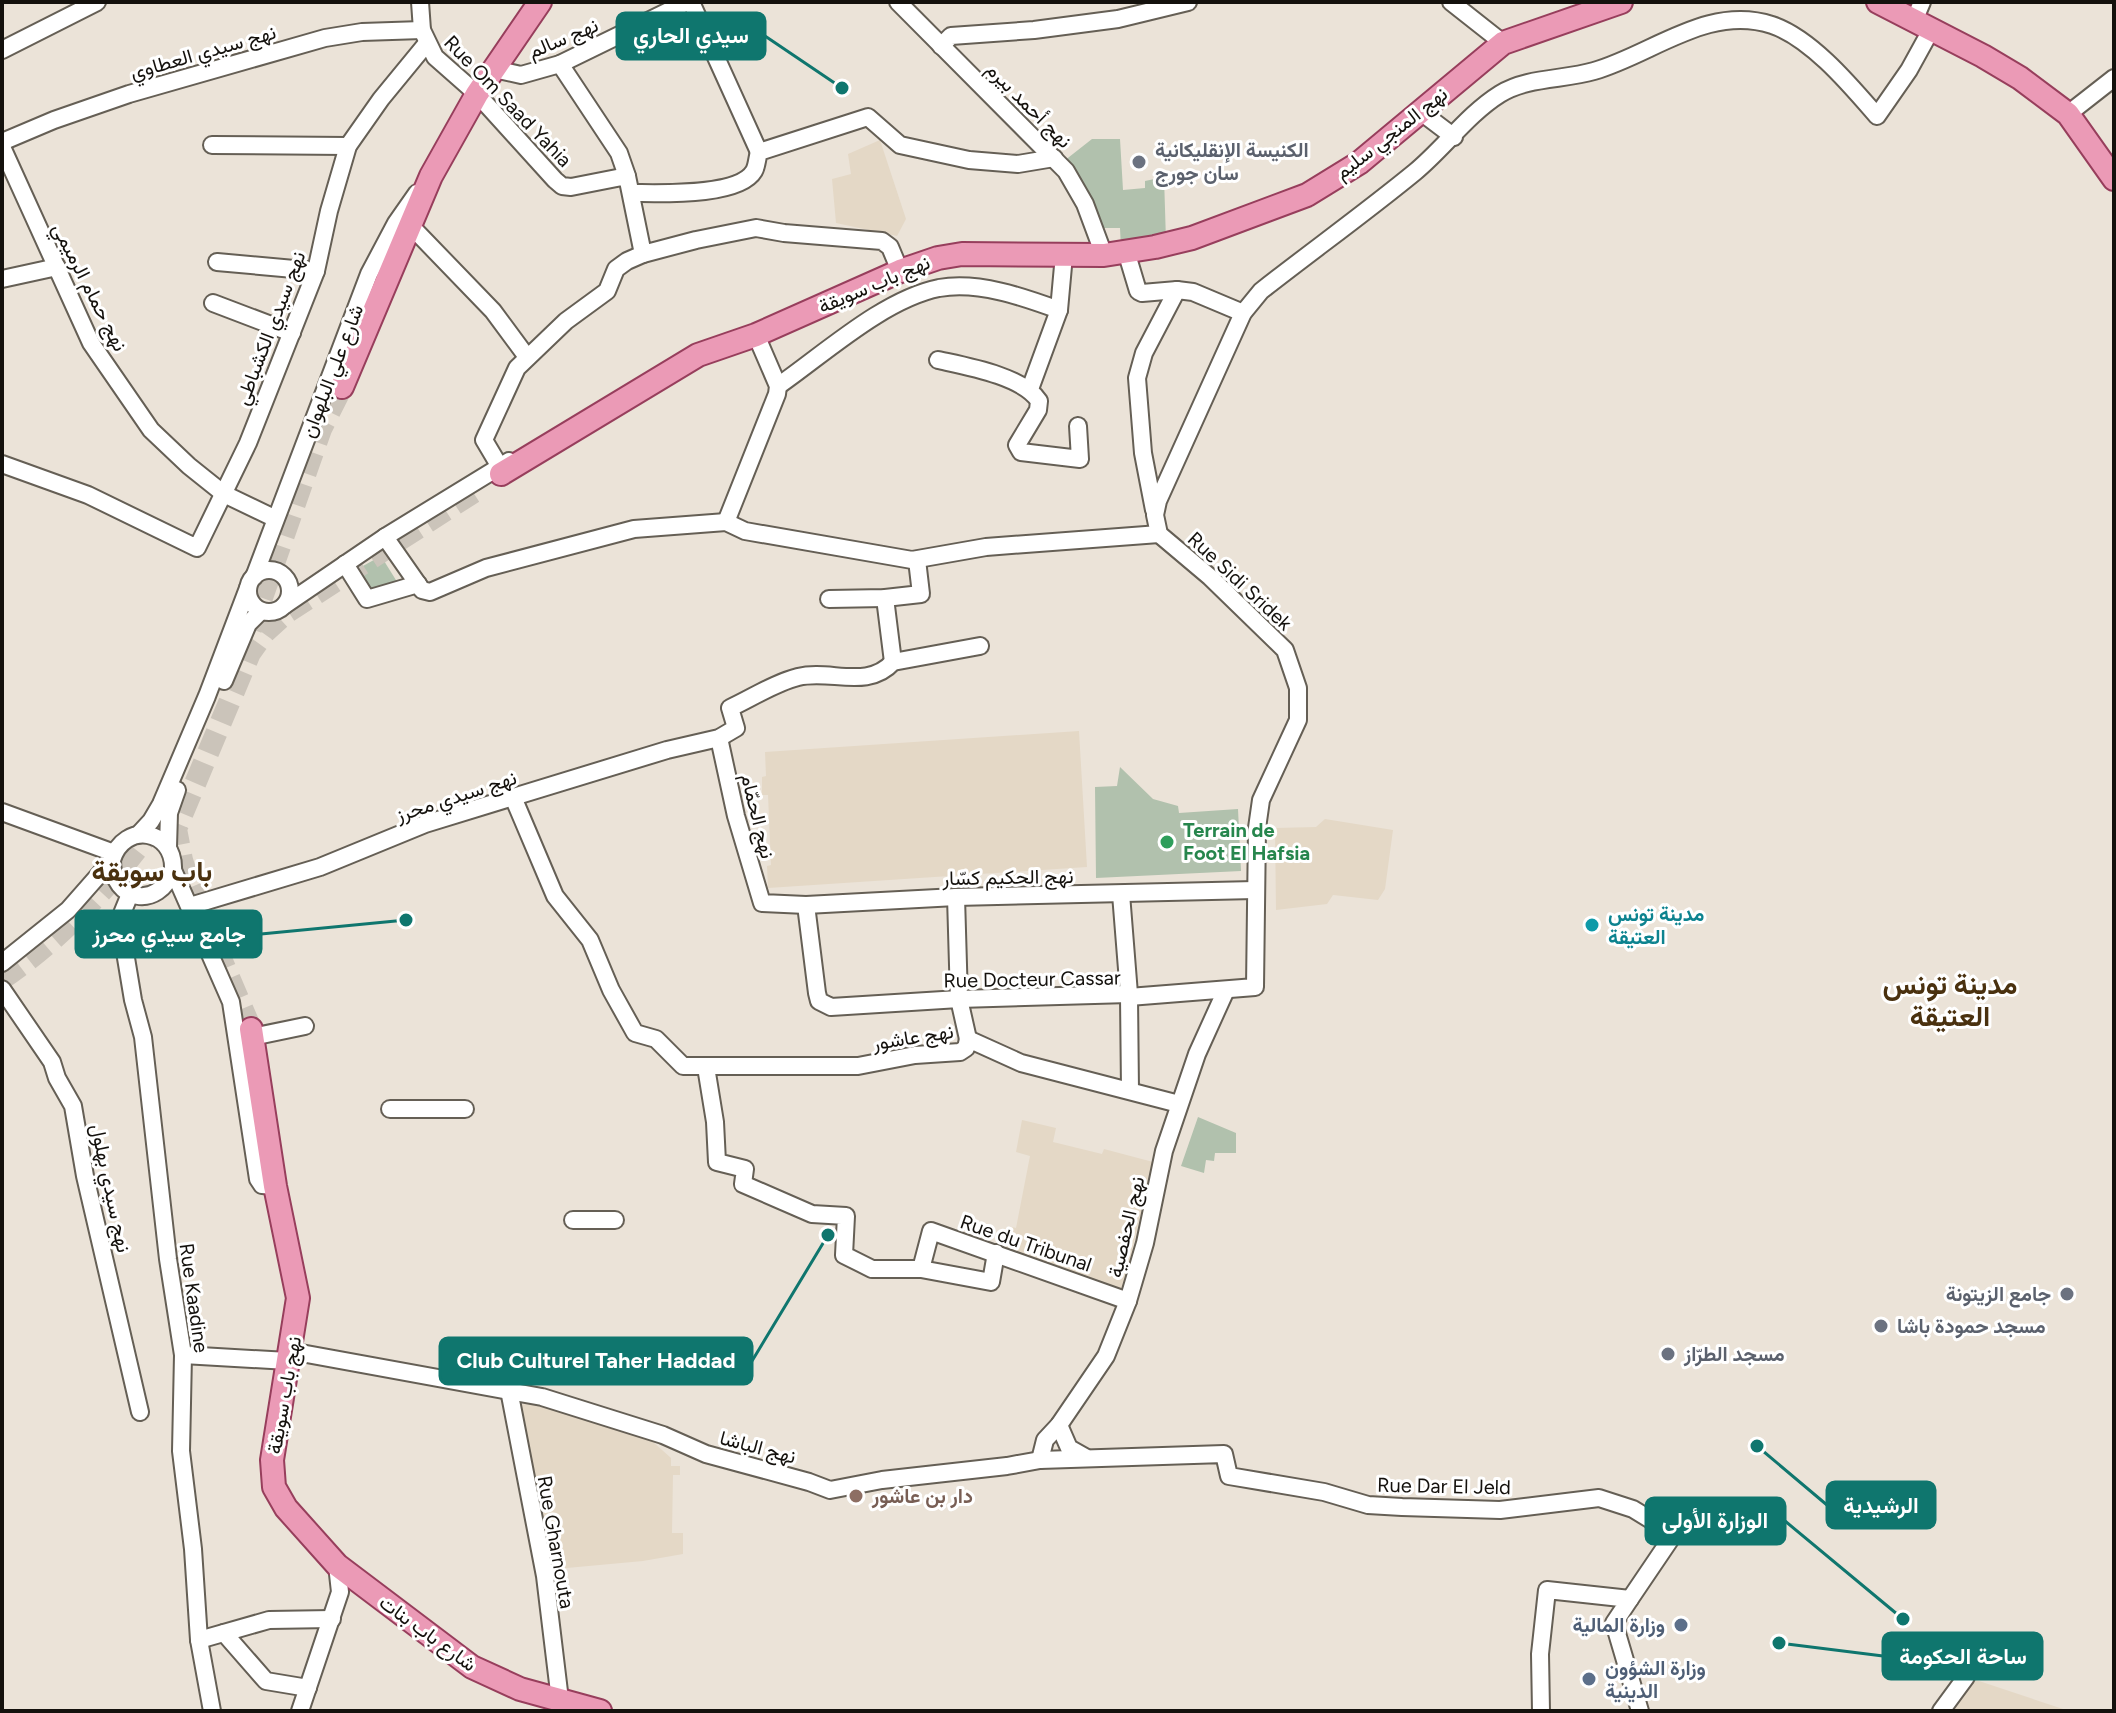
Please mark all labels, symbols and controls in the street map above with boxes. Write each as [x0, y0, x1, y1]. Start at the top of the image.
street label: نهج سالم [524, 13, 602, 65]
callout: سيدي الحاري [617, 13, 765, 59]
street label: نهج سيدي العطاوي [127, 20, 280, 89]
text: سيدي الحاري [633, 22, 749, 54]
street label: Rue Om Saad Yahia [439, 30, 577, 172]
street label: نهج أحمد بيرم [980, 57, 1077, 154]
street label: نهج المنجي سليم [1330, 81, 1455, 188]
place label: الكنيسة الإنقليكانية سان جورج [1155, 138, 1309, 187]
marker: الكنيسة الإنقليكانية سان جورج [1130, 153, 1148, 171]
street label: نهج حمام الرميمي [43, 219, 133, 357]
street label: نهج سيدي الكشباطي [230, 248, 315, 410]
street label: نهج باب سويقة [814, 250, 934, 320]
street label: شارع علي البلهوان [296, 301, 373, 443]
street label: Rue Sidi Sridek [1183, 527, 1297, 636]
street label: نهج سيدي محرز [392, 765, 521, 832]
street label: نهج الحمّام [734, 771, 780, 862]
place label: Terrain de Foot El Hafsia [1183, 818, 1310, 865]
marker: Terrain de Foot El Hafsia [1158, 833, 1176, 851]
district label: باب سويقة [92, 854, 212, 889]
street label: نهج الحكيم كسّار [941, 864, 1074, 892]
place label: مدينة تونس العتيقة [1608, 902, 1705, 949]
callout: جامع سيدي محرز [76, 911, 261, 957]
marker: مدينة تونس العتيقة [1583, 916, 1601, 934]
text: جامع سيدي محرز [91, 921, 246, 953]
street label: Rue Docteur Cassar [943, 965, 1121, 993]
district label: مدينة تونس العتيقة [1882, 967, 2018, 1033]
street label: نهج عاشور [870, 1019, 955, 1057]
street label: نهج سيدي بهلول [81, 1121, 136, 1256]
street label: نهج الحفصية [1103, 1174, 1151, 1280]
street label: Rue du Tribunal [957, 1209, 1095, 1277]
street label: Rue Kaadine [174, 1242, 214, 1354]
place label: جامع الزيتونة [1946, 1282, 2051, 1308]
marker: جامع الزيتونة [2058, 1285, 2076, 1303]
place label: مسجد حمودة باشا [1897, 1314, 2046, 1339]
marker: مسجد حمودة باشا [1872, 1317, 1890, 1335]
street label: نهج باب سويقة [262, 1334, 308, 1456]
callout: Club Culturel Taher Haddad [440, 1338, 752, 1384]
place label: مسجد الطرّاز [1683, 1342, 1785, 1367]
marker: مسجد الطرّاز [1659, 1345, 1677, 1363]
text: Club Culturel Taher Haddad [456, 1347, 736, 1374]
street label: نهج الباشا [717, 1425, 799, 1471]
street label: Rue Dar El Jeld [1377, 1473, 1511, 1499]
street label: Rue Gharnouta [533, 1474, 579, 1610]
callout: الرشيدية [1827, 1482, 1935, 1528]
place label: دار بن عاشور [871, 1484, 973, 1509]
marker: دار بن عاشور [847, 1487, 865, 1505]
text: الرشيدية [1843, 1492, 1919, 1519]
callout: الوزارة الأولى [1646, 1498, 1785, 1544]
text: الوزارة الأولى [1662, 1507, 1768, 1534]
street label: شارع باب بنات [374, 1590, 481, 1678]
place label: وزارة المالية [1572, 1613, 1665, 1638]
marker: وزارة المالية [1672, 1616, 1690, 1634]
callout: ساحة الحكومة [1883, 1633, 2042, 1679]
text: ساحة الحكومة [1899, 1643, 2027, 1670]
place label: وزارة الشؤون الدينية [1605, 1656, 1706, 1703]
marker: وزارة الشؤون الدينية [1580, 1670, 1598, 1688]

